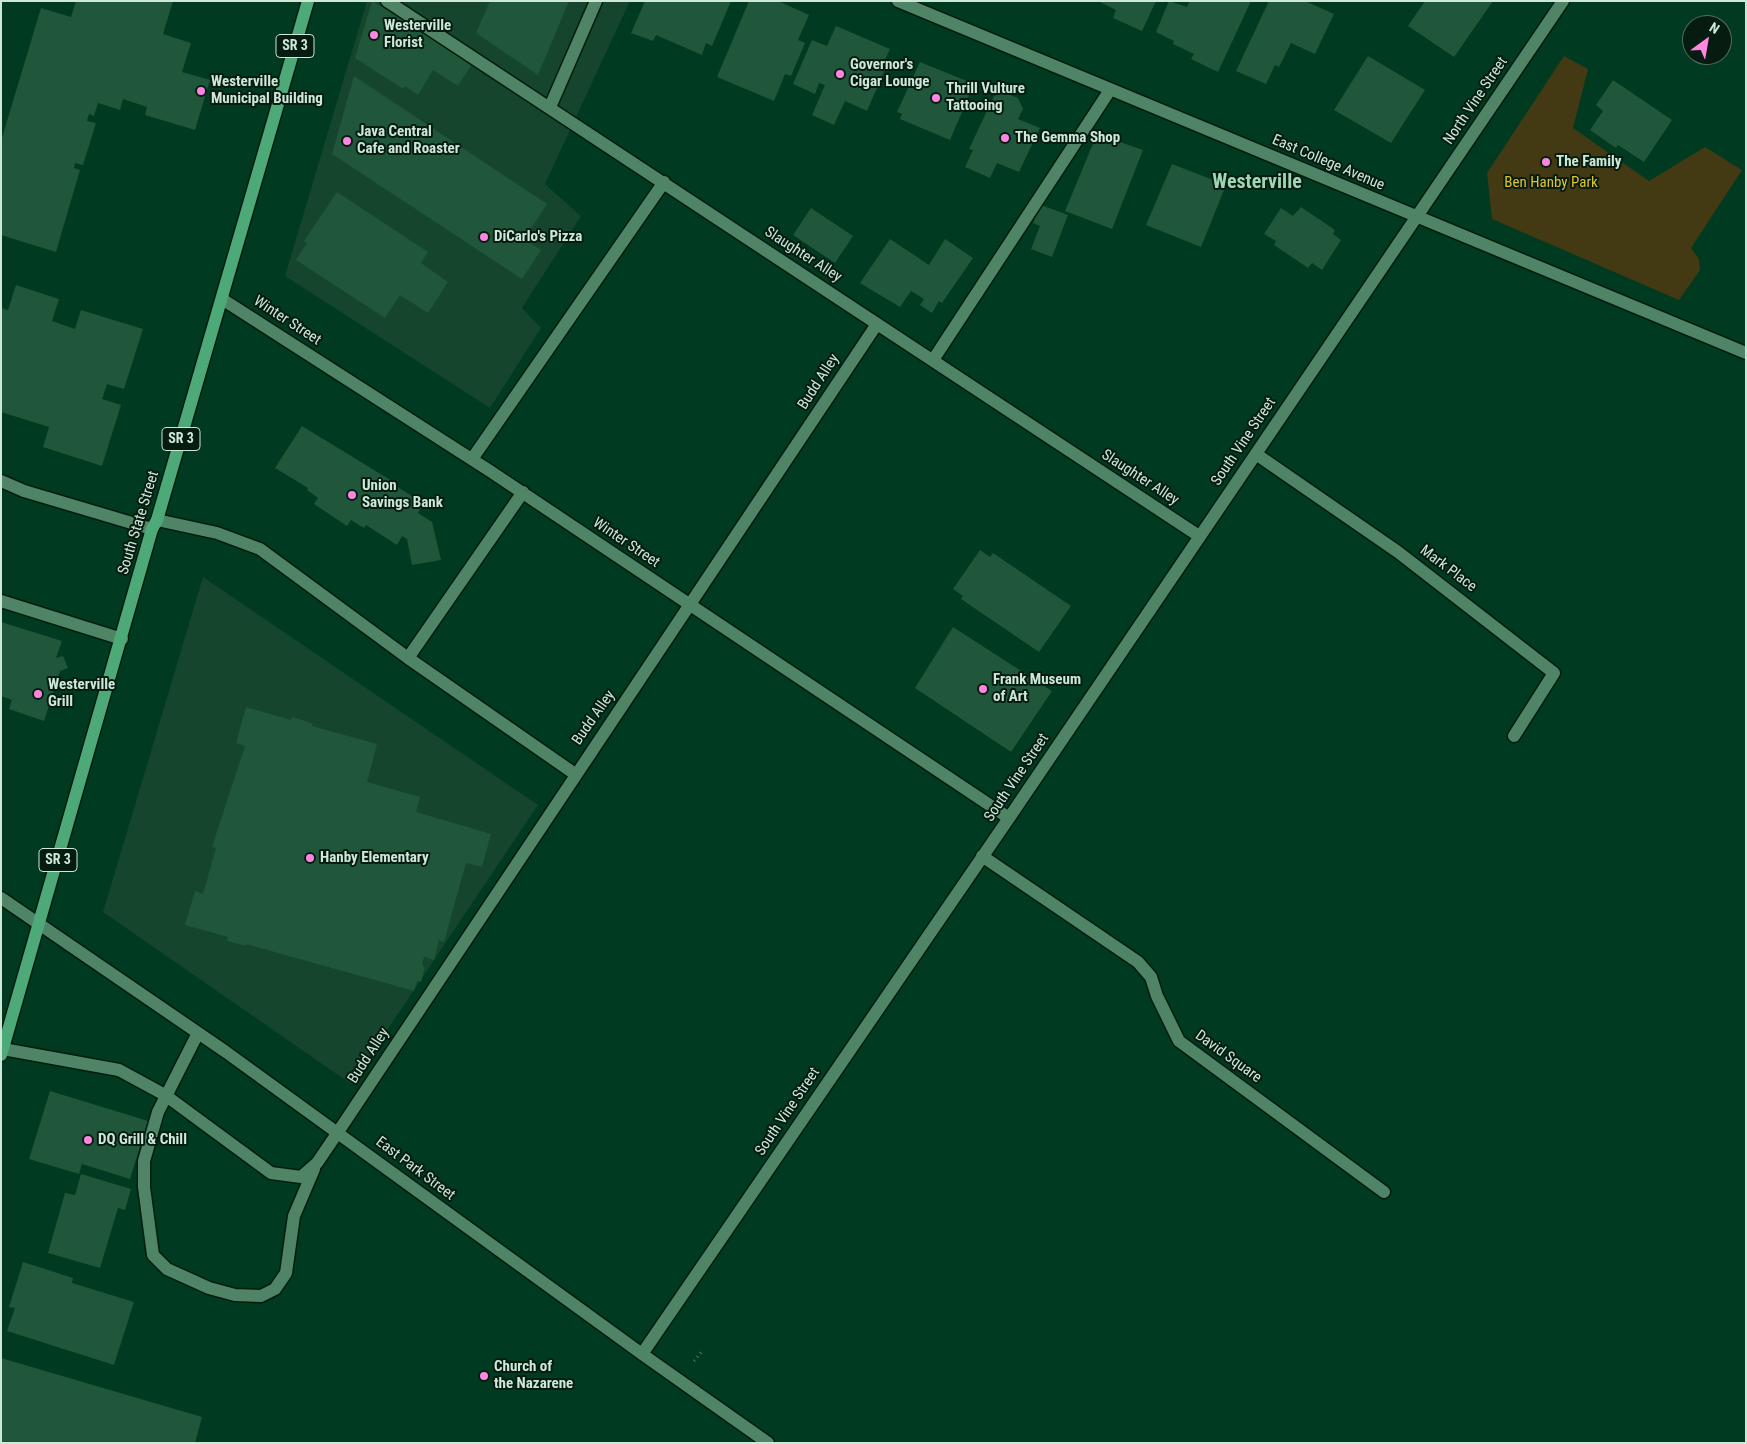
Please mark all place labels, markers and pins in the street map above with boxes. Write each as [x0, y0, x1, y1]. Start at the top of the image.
place label: Westerville Florist [384, 17, 451, 52]
marker: Westerville Florist [368, 29, 380, 41]
place label: Governor's Cigar Lounge [850, 56, 929, 91]
marker: Governor's Cigar Lounge [834, 68, 846, 80]
place label: Westerville Municipal Building [211, 73, 323, 108]
place label: Thrill Vulture Tattooing [946, 80, 1025, 115]
marker: Westerville Municipal Building [195, 85, 207, 97]
marker: Thrill Vulture Tattooing [930, 92, 942, 104]
place label: Java Central Cafe and Roaster [357, 123, 460, 158]
place label: The Gemma Shop [1015, 129, 1120, 147]
marker: The Gemma Shop [999, 132, 1011, 144]
marker: Java Central Cafe and Roaster [341, 135, 353, 147]
place label: The Family [1556, 153, 1621, 171]
marker: The Family [1540, 156, 1552, 168]
place label: DiCarlo's Pizza [494, 228, 582, 246]
marker: DiCarlo's Pizza [478, 231, 490, 243]
place label: Union Savings Bank [362, 477, 443, 512]
marker: Union Savings Bank [346, 489, 358, 501]
place label: Frank Museum of Art [993, 671, 1081, 706]
place label: Westerville Grill [48, 676, 115, 711]
marker: Frank Museum of Art [977, 683, 989, 695]
marker: Westerville Grill [32, 688, 44, 700]
place label: Hanby Elementary [320, 849, 429, 867]
marker: Hanby Elementary [304, 852, 316, 864]
place label: DQ Grill & Chill [98, 1131, 187, 1149]
marker: DQ Grill & Chill [82, 1134, 94, 1146]
place label: Church of the Nazarene [494, 1358, 573, 1393]
marker: Church of the Nazarene [478, 1370, 490, 1382]

